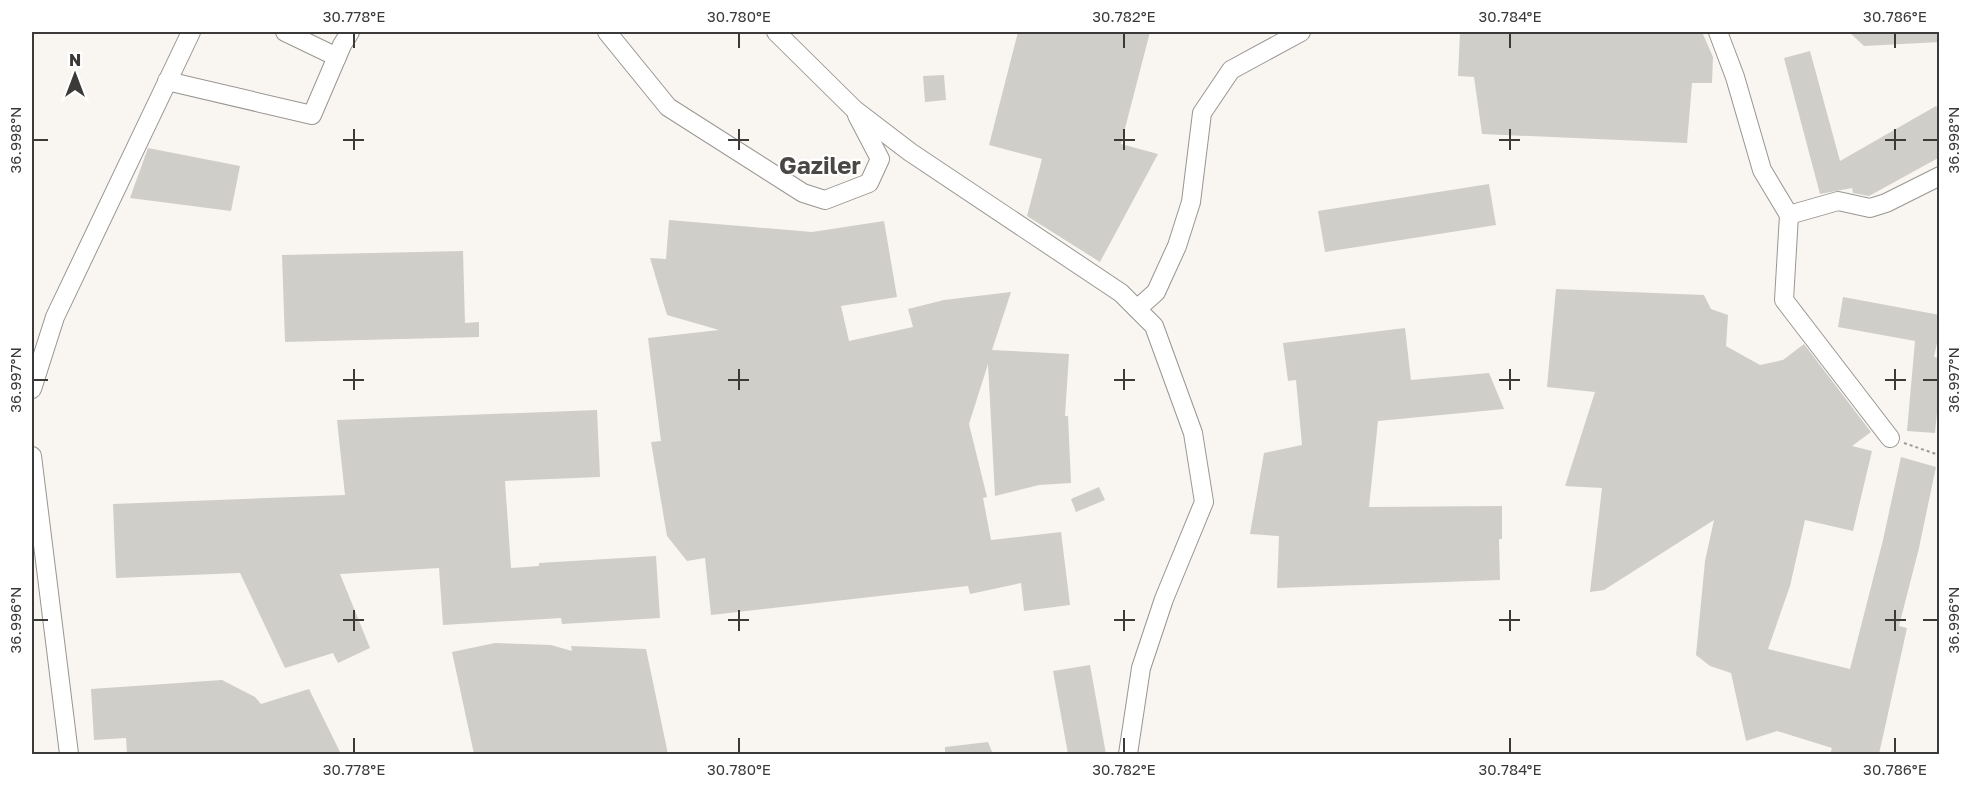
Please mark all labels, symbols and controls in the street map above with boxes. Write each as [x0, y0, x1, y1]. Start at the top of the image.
text: 30.778°E [323, 7, 385, 25]
text: 30.780°E [707, 7, 771, 25]
text: 30.782°E [1092, 7, 1156, 25]
text: 30.784°E [1478, 7, 1542, 25]
text: 30.786°E [1863, 7, 1927, 25]
north arrow [45, 45, 105, 105]
text: N [69, 50, 81, 70]
text: 36.998°N [6, 107, 24, 173]
text: 36.998°N [1944, 107, 1962, 173]
district label: Gaziler [779, 150, 861, 179]
text: 36.997°N [6, 347, 24, 413]
text: 36.997°N [1944, 347, 1962, 413]
text: 36.996°N [6, 587, 24, 653]
text: 36.996°N [1944, 587, 1962, 653]
text: 30.778°E [323, 760, 385, 778]
text: 30.780°E [707, 760, 771, 778]
text: 30.782°E [1092, 760, 1156, 778]
text: 30.784°E [1478, 760, 1542, 778]
text: 30.786°E [1863, 760, 1927, 778]

